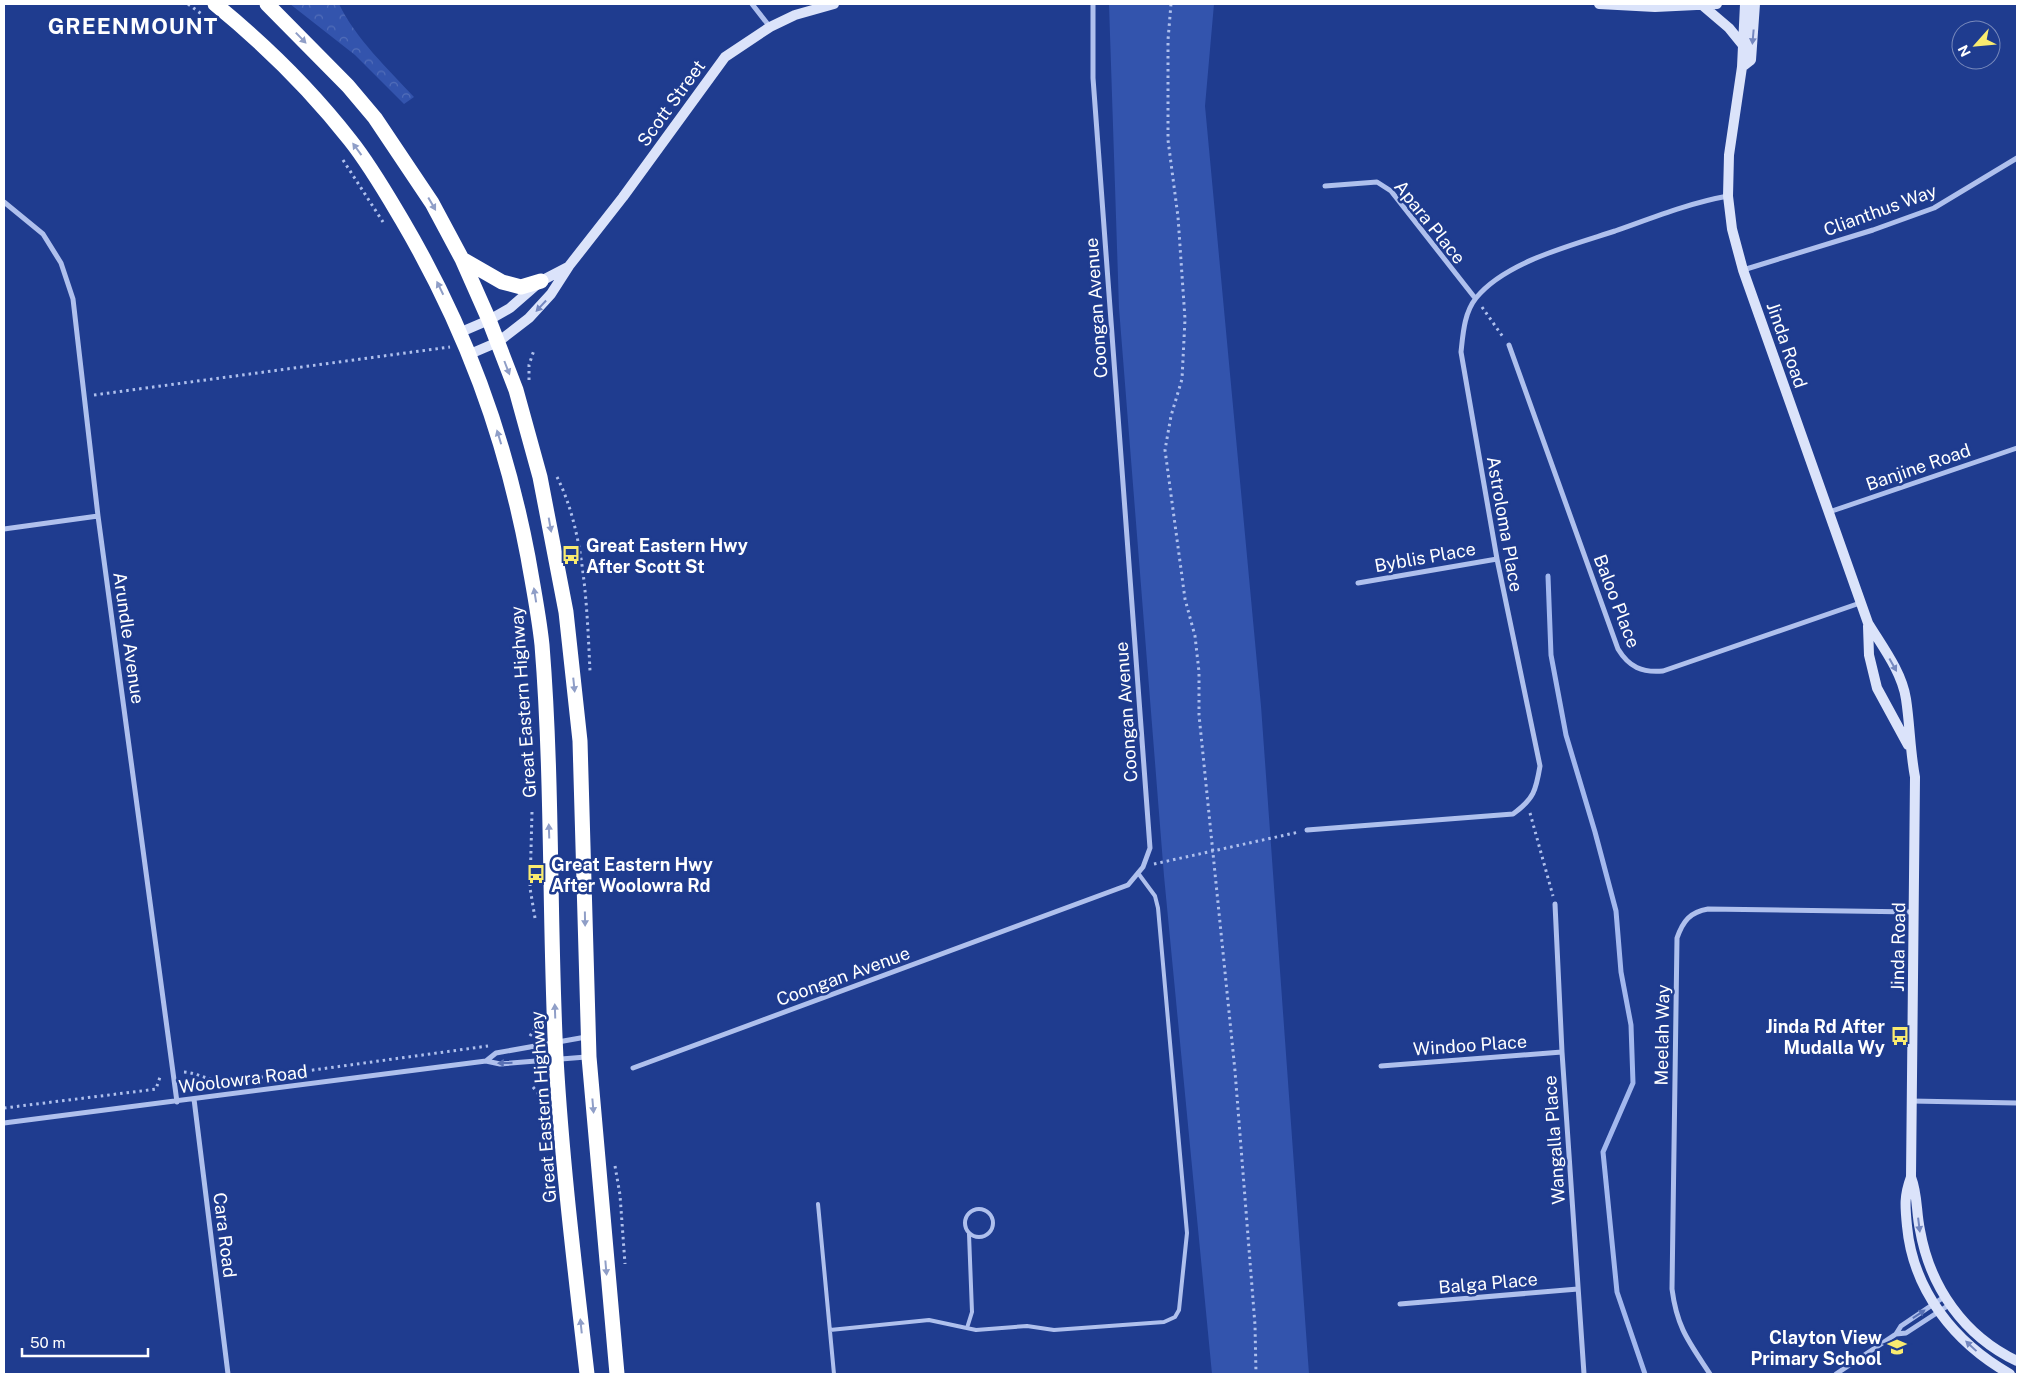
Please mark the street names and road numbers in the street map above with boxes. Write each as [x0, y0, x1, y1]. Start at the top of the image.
street label: Scott Street [633, 56, 709, 150]
street label: Apara Place [1390, 176, 1470, 268]
street label: Clianthus Way [1821, 180, 1940, 240]
street label: Coongan Avenue [1081, 237, 1111, 379]
street label: Jinda Road [1762, 299, 1812, 391]
street label: Banjine Road [1863, 439, 1973, 495]
street label: Astroloma Place [1483, 455, 1527, 593]
street label: Byblis Place [1373, 538, 1477, 576]
street label: Baloo Place [1590, 551, 1644, 651]
street label: Arundle Avenue [109, 571, 149, 705]
street label: Great Eastern Highway [506, 605, 540, 799]
street label: Coongan Avenue [1111, 641, 1141, 783]
street label: Jinda Road [1887, 902, 1909, 992]
street label: Coongan Avenue [773, 942, 913, 1010]
street label: Meelah Way [1651, 984, 1673, 1086]
street label: Great Eastern Highway [526, 1010, 560, 1204]
street label: Windoo Place [1412, 1031, 1528, 1059]
street label: Woolowra Road [177, 1061, 309, 1097]
street label: Wangalla Place [1539, 1075, 1569, 1205]
street label: Cara Road [209, 1191, 241, 1279]
street label: Balga Place [1437, 1268, 1539, 1298]

